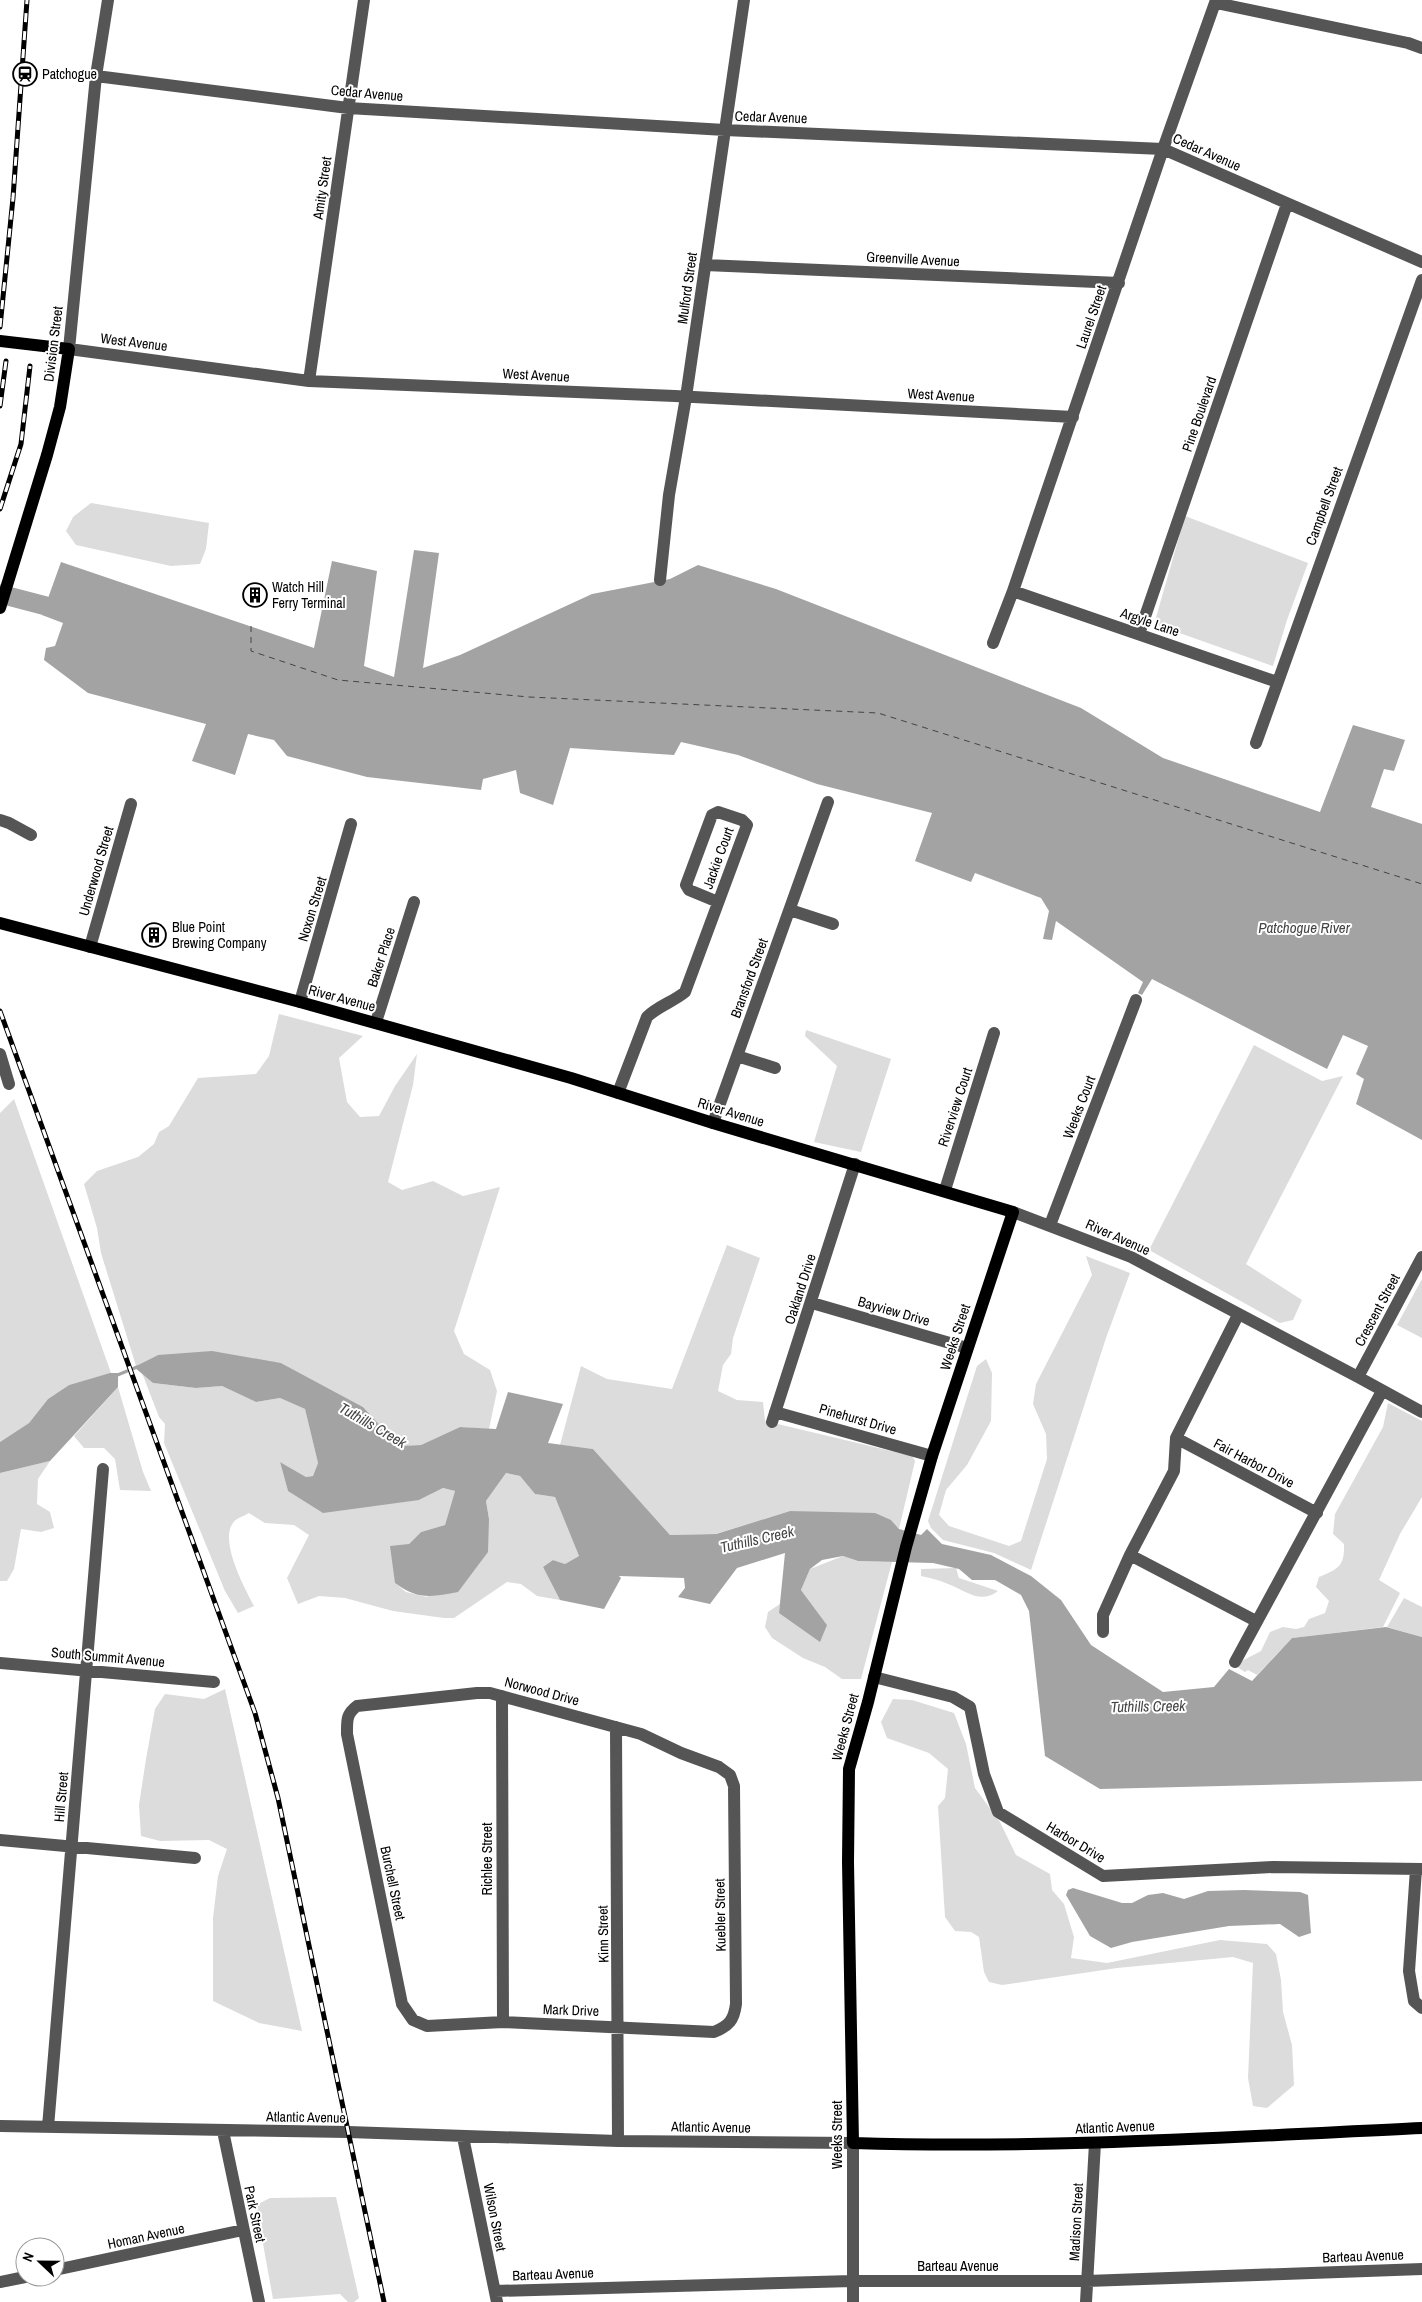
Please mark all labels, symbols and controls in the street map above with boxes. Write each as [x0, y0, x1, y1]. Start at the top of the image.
station icon: Patchogue [12, 61, 38, 87]
place label: Patchogue [42, 65, 97, 83]
street label: Cedar Avenue [330, 81, 404, 105]
street label: Cedar Avenue [734, 107, 808, 127]
street label: Cedar Avenue [1170, 129, 1244, 175]
street label: Amity Street [309, 155, 335, 222]
street label: Greenville Avenue [866, 248, 960, 270]
street label: Mulford Street [673, 251, 701, 325]
street label: Laurel Street [1072, 283, 1110, 351]
street label: Division Street [39, 305, 67, 383]
street label: West Avenue [100, 329, 168, 355]
street label: West Avenue [502, 364, 570, 386]
street label: Pine Boulevard [1178, 374, 1220, 454]
street label: West Avenue [907, 384, 975, 406]
street label: Campbell Street [1301, 464, 1347, 548]
place label: Watch Hill Ferry Terminal [272, 578, 345, 612]
building icon: Watch Hill Ferry Terminal [242, 582, 268, 608]
street label: Argyle Lane [1117, 603, 1182, 640]
street label: Underwood Street [75, 824, 117, 918]
street label: Jackie Court [699, 825, 737, 891]
street label: Noxon Street [294, 874, 330, 944]
water label: Patchogue River [1258, 917, 1351, 938]
place label: Blue Point Brewing Company [172, 918, 267, 952]
building icon: Blue Point Brewing Company [141, 922, 167, 948]
street label: Baker Place [363, 925, 399, 989]
street label: Bransford Street [726, 936, 772, 1020]
street label: River Avenue [306, 980, 378, 1016]
street label: Riverview Court [934, 1065, 976, 1149]
street label: Weeks Court [1059, 1073, 1099, 1141]
street label: River Avenue [696, 1093, 766, 1131]
street label: River Avenue [1083, 1215, 1153, 1259]
street label: Oakland Drive [780, 1251, 820, 1327]
street label: Crescent Street [1350, 1271, 1404, 1349]
street label: Bayview Drive [856, 1292, 932, 1330]
street label: Weeks Street [936, 1302, 974, 1372]
water label: Tuthills Creek [335, 1397, 411, 1453]
street label: Pinehurst Drive [817, 1399, 899, 1439]
street label: Fair Harbor Drive [1211, 1434, 1297, 1492]
water label: Tuthills Creek [718, 1520, 797, 1558]
street label: South Summit Avenue [50, 1643, 166, 1671]
street label: Norwood Drive [503, 1672, 581, 1710]
street label: Weeks Street [827, 1691, 863, 1763]
water label: Tuthills Creek [1110, 1695, 1186, 1717]
street label: Hill Street [50, 1771, 72, 1823]
street label: Harbor Drive [1043, 1817, 1109, 1867]
street label: Richlee Street [478, 1823, 496, 1895]
street label: Burchell Street [376, 1844, 410, 1922]
street label: Kuebler Street [710, 1878, 730, 1952]
street label: Kinn Street [594, 1905, 612, 1963]
street label: Mark Drive [543, 2000, 599, 2020]
street label: Weeks Street [828, 2101, 846, 2169]
street label: Atlantic Avenue [265, 2107, 346, 2127]
street label: Atlantic Avenue [670, 2117, 751, 2137]
street label: Atlantic Avenue [1074, 2117, 1155, 2137]
street label: Wilson Street [480, 2181, 510, 2253]
street label: Madison Street [1065, 2183, 1087, 2261]
street label: Park Street [240, 2184, 270, 2244]
street label: Homan Avenue [106, 2219, 186, 2253]
north arrow [15, 2237, 65, 2287]
street label: Barteau Avenue [1322, 2246, 1404, 2266]
text: N [18, 2250, 38, 2264]
street label: Barteau Avenue [917, 2257, 999, 2275]
street label: Barteau Avenue [512, 2264, 594, 2284]

